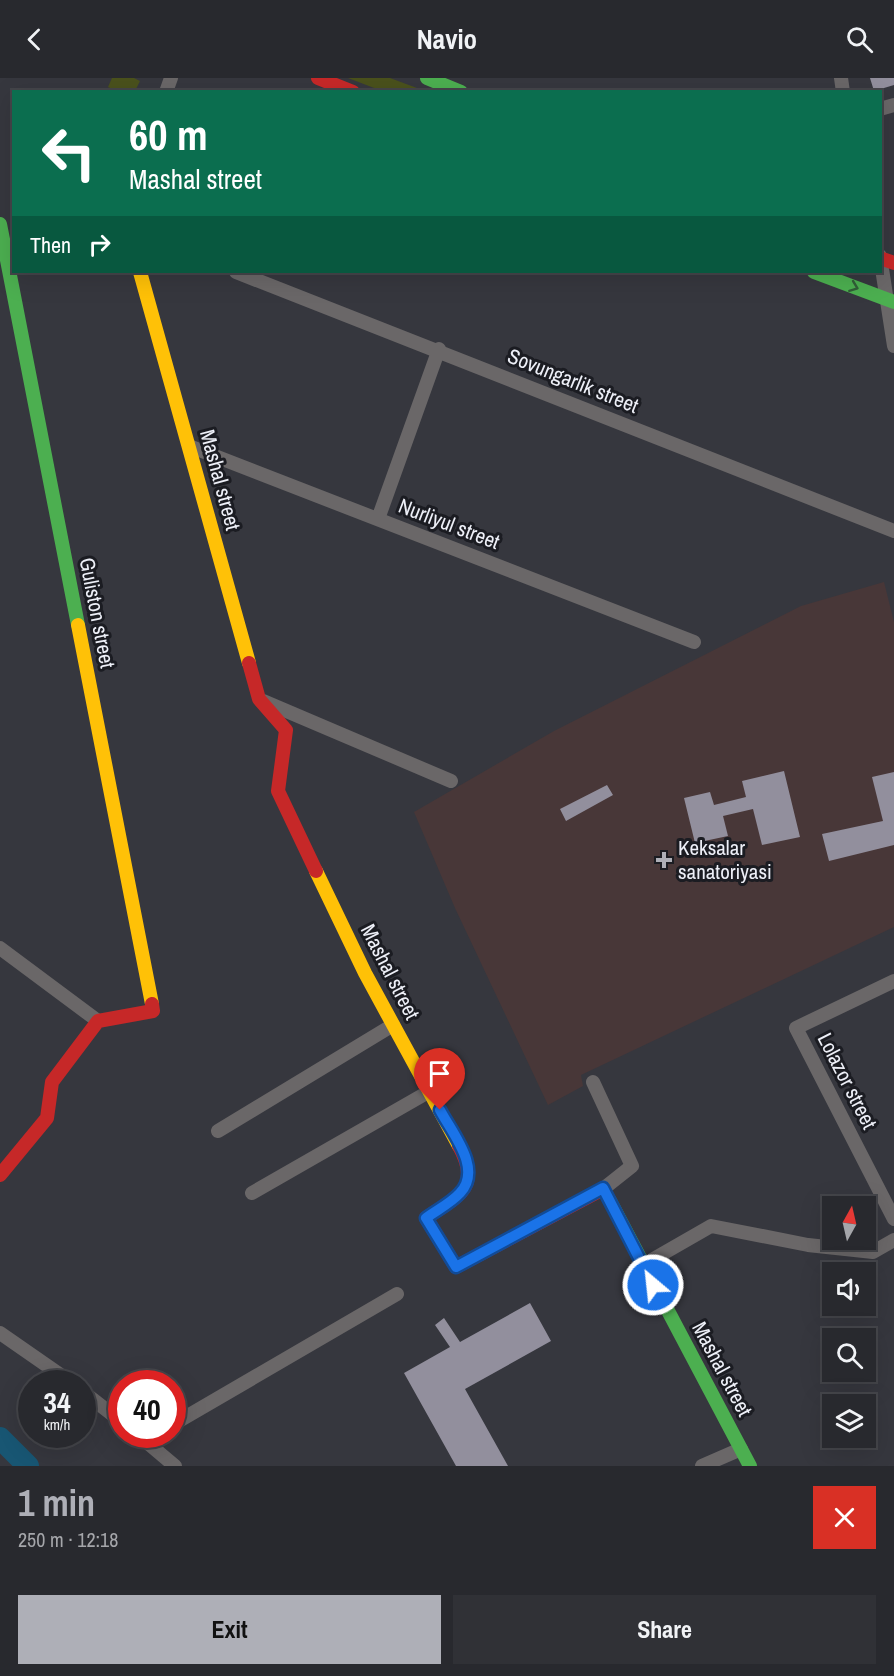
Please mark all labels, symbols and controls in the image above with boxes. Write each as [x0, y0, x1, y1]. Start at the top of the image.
text: Navio [417, 21, 477, 57]
icon: back [18, 23, 51, 56]
icon: search [843, 23, 876, 56]
text: 60 m [129, 107, 208, 163]
icon: left [30, 114, 108, 192]
text: Mashal street [129, 161, 262, 197]
icon: right [83, 228, 116, 261]
text: Then [30, 230, 71, 260]
one-way arrow [848, 280, 859, 292]
street label: Sovungarlik street [503, 341, 643, 420]
street label: Mashal street [193, 426, 248, 534]
street label: Nurliyul street [394, 491, 504, 556]
street label: Guliston street [73, 555, 122, 671]
place label: Keksalar sanatoriyasi [678, 833, 772, 886]
marker: Keksalar sanatoriyasi [655, 851, 673, 869]
street label: Mashal street [354, 919, 427, 1025]
street label: Lolazor street [811, 1028, 884, 1134]
pin [414, 1048, 465, 1110]
icon: arrive [423, 1057, 456, 1090]
north arrow [822, 1196, 876, 1250]
map controls [822, 1196, 876, 1448]
position arrow [621, 1253, 685, 1317]
button: sound [822, 1262, 876, 1316]
street label: Mashal street [685, 1316, 760, 1421]
button: search [822, 1328, 876, 1382]
speed limit sign: 40 [108, 1370, 186, 1448]
text: 34 [43, 1382, 71, 1422]
button: layers [822, 1394, 876, 1448]
text: km/h [44, 1414, 70, 1435]
text: 1 min [18, 1479, 95, 1527]
button: close [813, 1486, 876, 1549]
text: 250 m · 12:18 [18, 1526, 118, 1553]
button: Exit [18, 1595, 441, 1664]
button: Share [453, 1595, 876, 1664]

